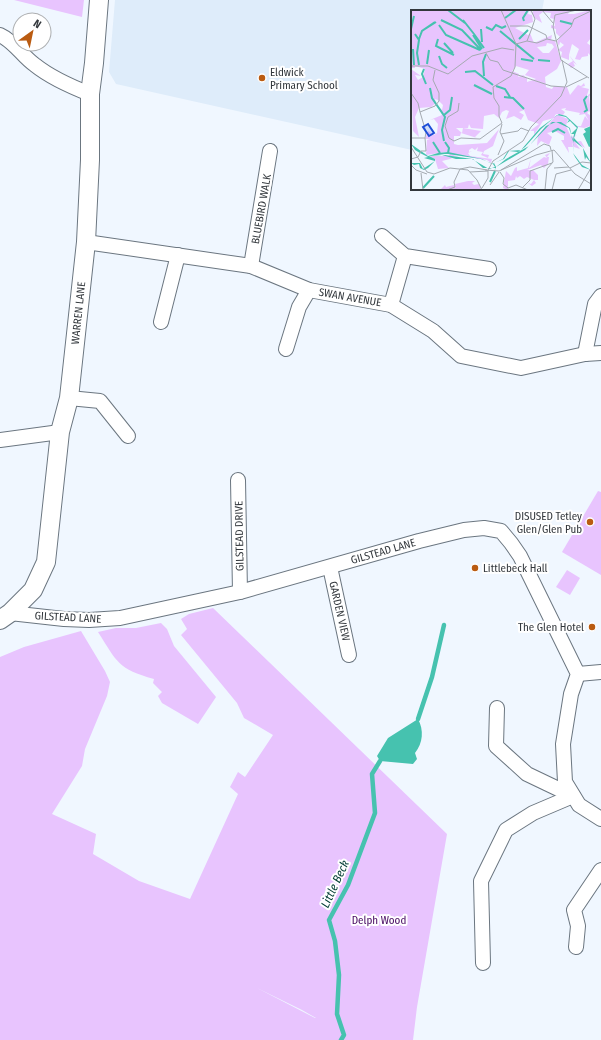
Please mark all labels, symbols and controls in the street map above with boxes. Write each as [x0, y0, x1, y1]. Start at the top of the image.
inset map [411, 10, 591, 190]
north arrow [12, 12, 52, 52]
text: N [31, 17, 43, 31]
place label: Eldwick Primary School [270, 66, 338, 92]
marker: Eldwick Primary School [257, 73, 267, 83]
street label: BLUEBIRD WALK [249, 173, 274, 245]
street label: WARREN LANE [69, 281, 88, 345]
street label: SWAN AVENUE [318, 286, 382, 309]
street label: GILSTEAD DRIVE [232, 501, 247, 571]
place label: DISUSED Tetley Glen/Glen Pub [515, 510, 582, 536]
marker: DISUSED Tetley Glen/Glen Pub [585, 517, 595, 527]
street label: GILSTEAD LANE [349, 536, 417, 567]
place label: Littlebeck Hall [483, 562, 548, 575]
marker: Littlebeck Hall [470, 563, 480, 573]
street label: GARDEN VIEW [326, 580, 353, 642]
street label: GILSTEAD LANE [34, 609, 102, 626]
place label: The Glen Hotel [518, 621, 584, 634]
marker: The Glen Hotel [587, 622, 597, 632]
water label: Little Beck [318, 858, 352, 910]
park label: Delph Wood [352, 914, 406, 927]

